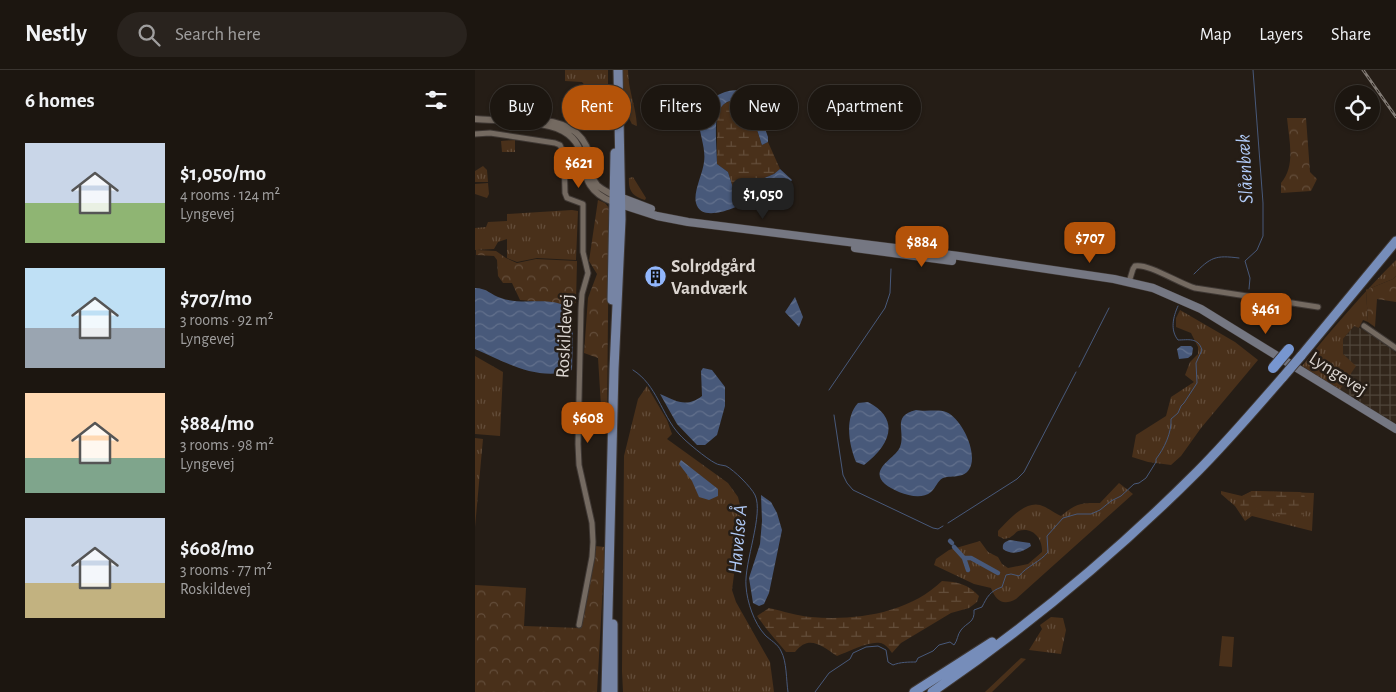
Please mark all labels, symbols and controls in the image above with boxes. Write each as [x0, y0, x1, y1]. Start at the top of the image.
search box [117, 12, 467, 57]
icon: search [135, 21, 163, 49]
text: Nestly [25, 22, 87, 46]
text: Search here [175, 25, 261, 44]
text: Map [1200, 26, 1231, 44]
text: Layers [1259, 26, 1303, 44]
text: Share [1331, 26, 1371, 44]
chip: Buy [490, 85, 552, 130]
chip: Rent [562, 85, 631, 130]
chip: Filters [641, 85, 720, 130]
chip: New [730, 85, 798, 130]
chip: Apartment [808, 85, 921, 130]
map controls [1335, 85, 1380, 130]
button: locate [1335, 85, 1380, 130]
icon: filters [422, 86, 450, 114]
text: 6 homes [25, 90, 95, 111]
water label: Slåenbæk [1233, 134, 1257, 204]
pin: $621 [549, 146, 609, 189]
text: $621 [565, 155, 593, 171]
icon: home [65, 163, 125, 223]
text: $1,050/mo [180, 163, 266, 184]
pin: $1,050 [722, 178, 804, 220]
text: $1,050 [743, 186, 783, 202]
text: 4 rooms · 124 m² [180, 187, 280, 203]
text: Lyngevej [180, 206, 235, 222]
pin: $707 [1060, 222, 1120, 264]
pin: $884 [892, 226, 952, 268]
text: $707 [1075, 230, 1105, 246]
text: $884 [906, 234, 938, 250]
place label: Solrødgård Vandværk [671, 257, 755, 298]
building icon: Solrødgård Vandværk [643, 265, 667, 289]
icon: home [65, 288, 125, 348]
text: $707/mo [180, 288, 252, 309]
pin: $461 [1236, 292, 1296, 335]
street label: Roskildevej [553, 293, 577, 379]
text: $461 [1252, 301, 1280, 317]
text: 3 rooms · 92 m² [180, 312, 273, 328]
text: Lyngevej [180, 331, 235, 347]
street label: Lyngevej [1306, 348, 1370, 400]
pin: $608 [558, 402, 618, 444]
text: $608 [572, 410, 604, 426]
icon: home [65, 413, 125, 473]
text: $884/mo [180, 413, 254, 434]
text: 3 rooms · 98 m² [180, 437, 274, 453]
text: Lyngevej [180, 456, 235, 472]
water label: Havelse Å [724, 504, 751, 574]
icon: home [65, 538, 125, 598]
text: $608/mo [180, 538, 254, 559]
text: 3 rooms · 77 m² [180, 562, 272, 578]
text: Roskildevej [180, 581, 251, 597]

